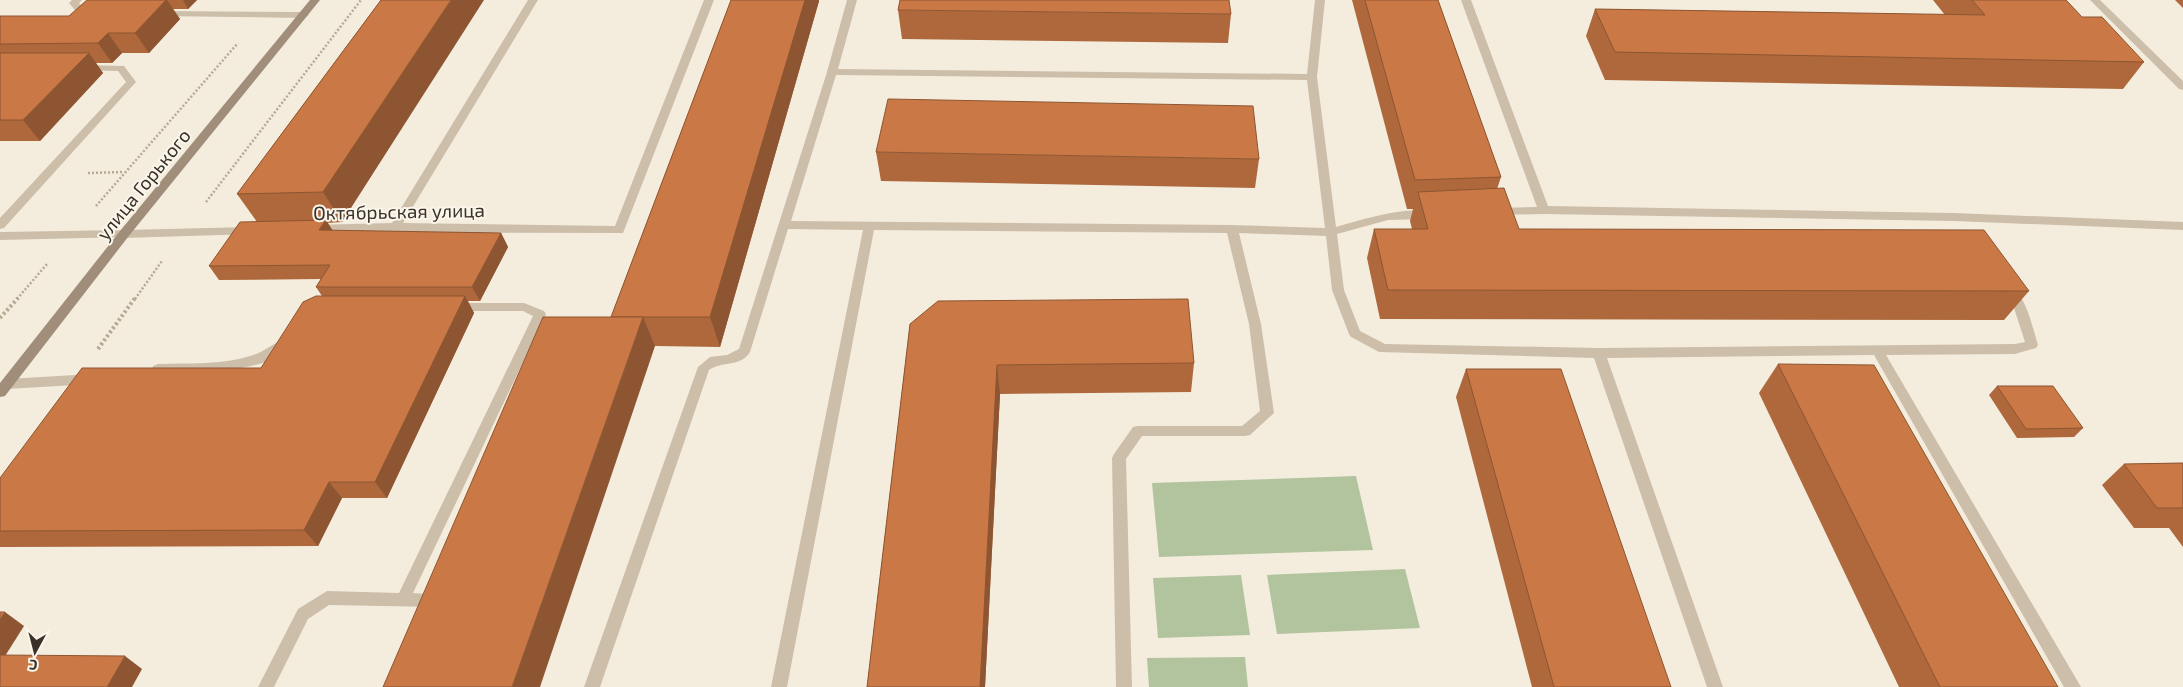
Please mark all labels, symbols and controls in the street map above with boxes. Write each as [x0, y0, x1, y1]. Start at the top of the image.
street label: улица Горького [91, 124, 196, 245]
street label: Октябрьская улица [313, 198, 485, 225]
north arrow [10, 627, 60, 677]
text: С [28, 656, 38, 674]

